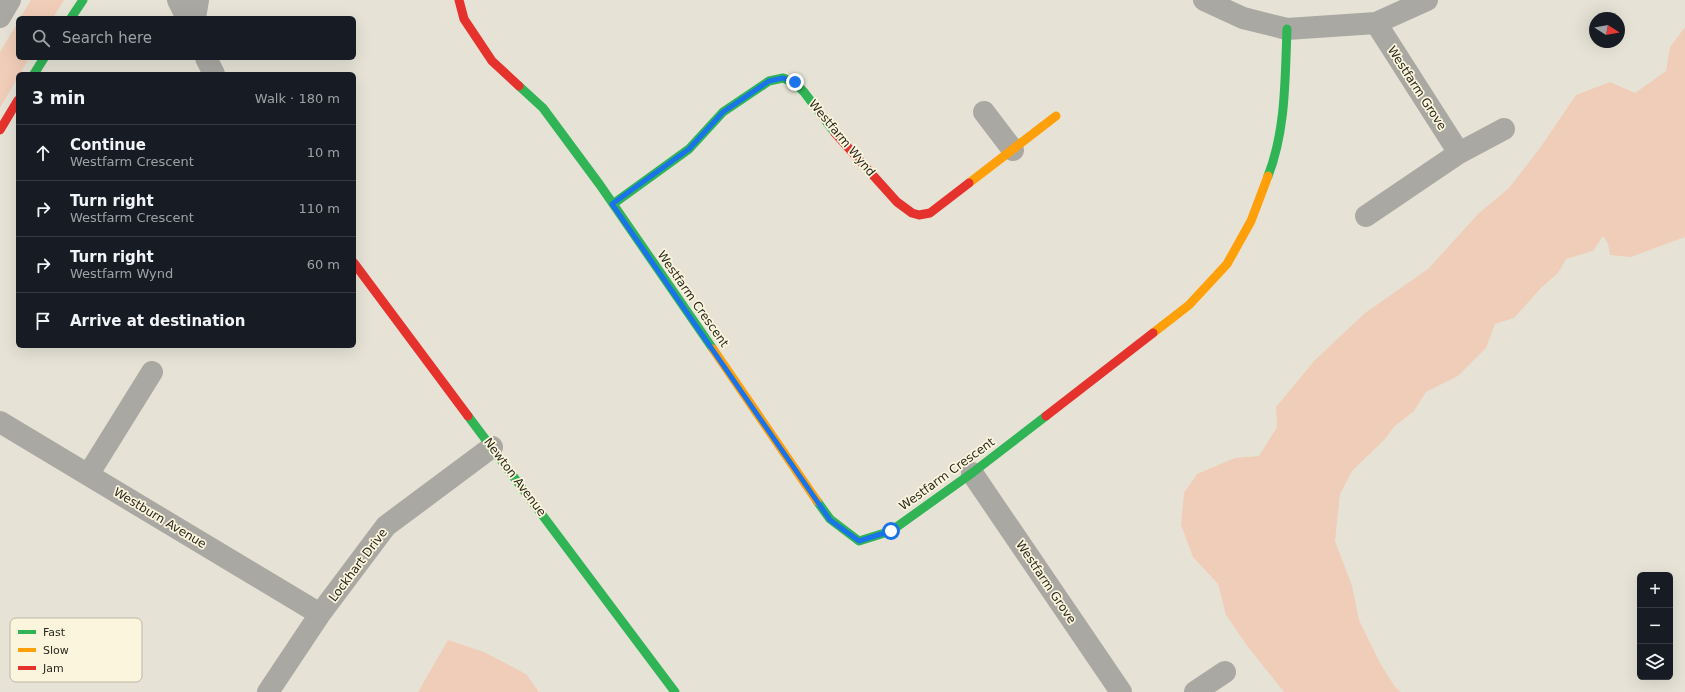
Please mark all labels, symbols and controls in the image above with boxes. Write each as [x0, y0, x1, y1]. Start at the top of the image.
north arrow [1589, 12, 1625, 48]
search box [16, 16, 356, 60]
icon: search [30, 27, 52, 49]
text: Search here [62, 29, 152, 47]
street label: Westfarm Grove [1385, 43, 1449, 133]
route end [786, 73, 804, 91]
text: 3 min [32, 88, 85, 108]
text: Walk · 180 m [255, 91, 340, 106]
street label: Westfarm Wynd [806, 97, 878, 179]
text: Continue [70, 136, 146, 154]
icon: ahead [32, 142, 54, 164]
text: 10 m [307, 145, 340, 160]
text: Westfarm Crescent [70, 154, 194, 169]
text: Turn right [70, 192, 154, 210]
icon: right [32, 198, 54, 220]
text: 110 m [298, 201, 340, 216]
text: Westfarm Crescent [70, 210, 194, 225]
text: Turn right [70, 248, 154, 266]
street label: Westfarm Crescent [654, 248, 732, 350]
icon: right [32, 254, 54, 276]
text: 60 m [307, 257, 340, 272]
text: Westfarm Wynd [70, 266, 173, 281]
icon: arrive [32, 310, 54, 332]
text: Arrive at destination [70, 312, 245, 330]
street label: Newton Avenue [481, 435, 549, 519]
street label: Westfarm Crescent [897, 435, 998, 513]
street label: Westburn Avenue [111, 485, 209, 551]
route start [882, 522, 900, 540]
street label: Lockhart Drive [326, 526, 390, 604]
street label: Westfarm Grove [1013, 538, 1079, 626]
map controls [1637, 572, 1673, 680]
button: + [1637, 572, 1673, 608]
button: − [1637, 608, 1673, 644]
legend [10, 618, 142, 682]
text: Fast [43, 626, 66, 639]
text: Slow [43, 644, 69, 657]
button: layers [1637, 644, 1673, 680]
text: Jam [42, 662, 64, 675]

